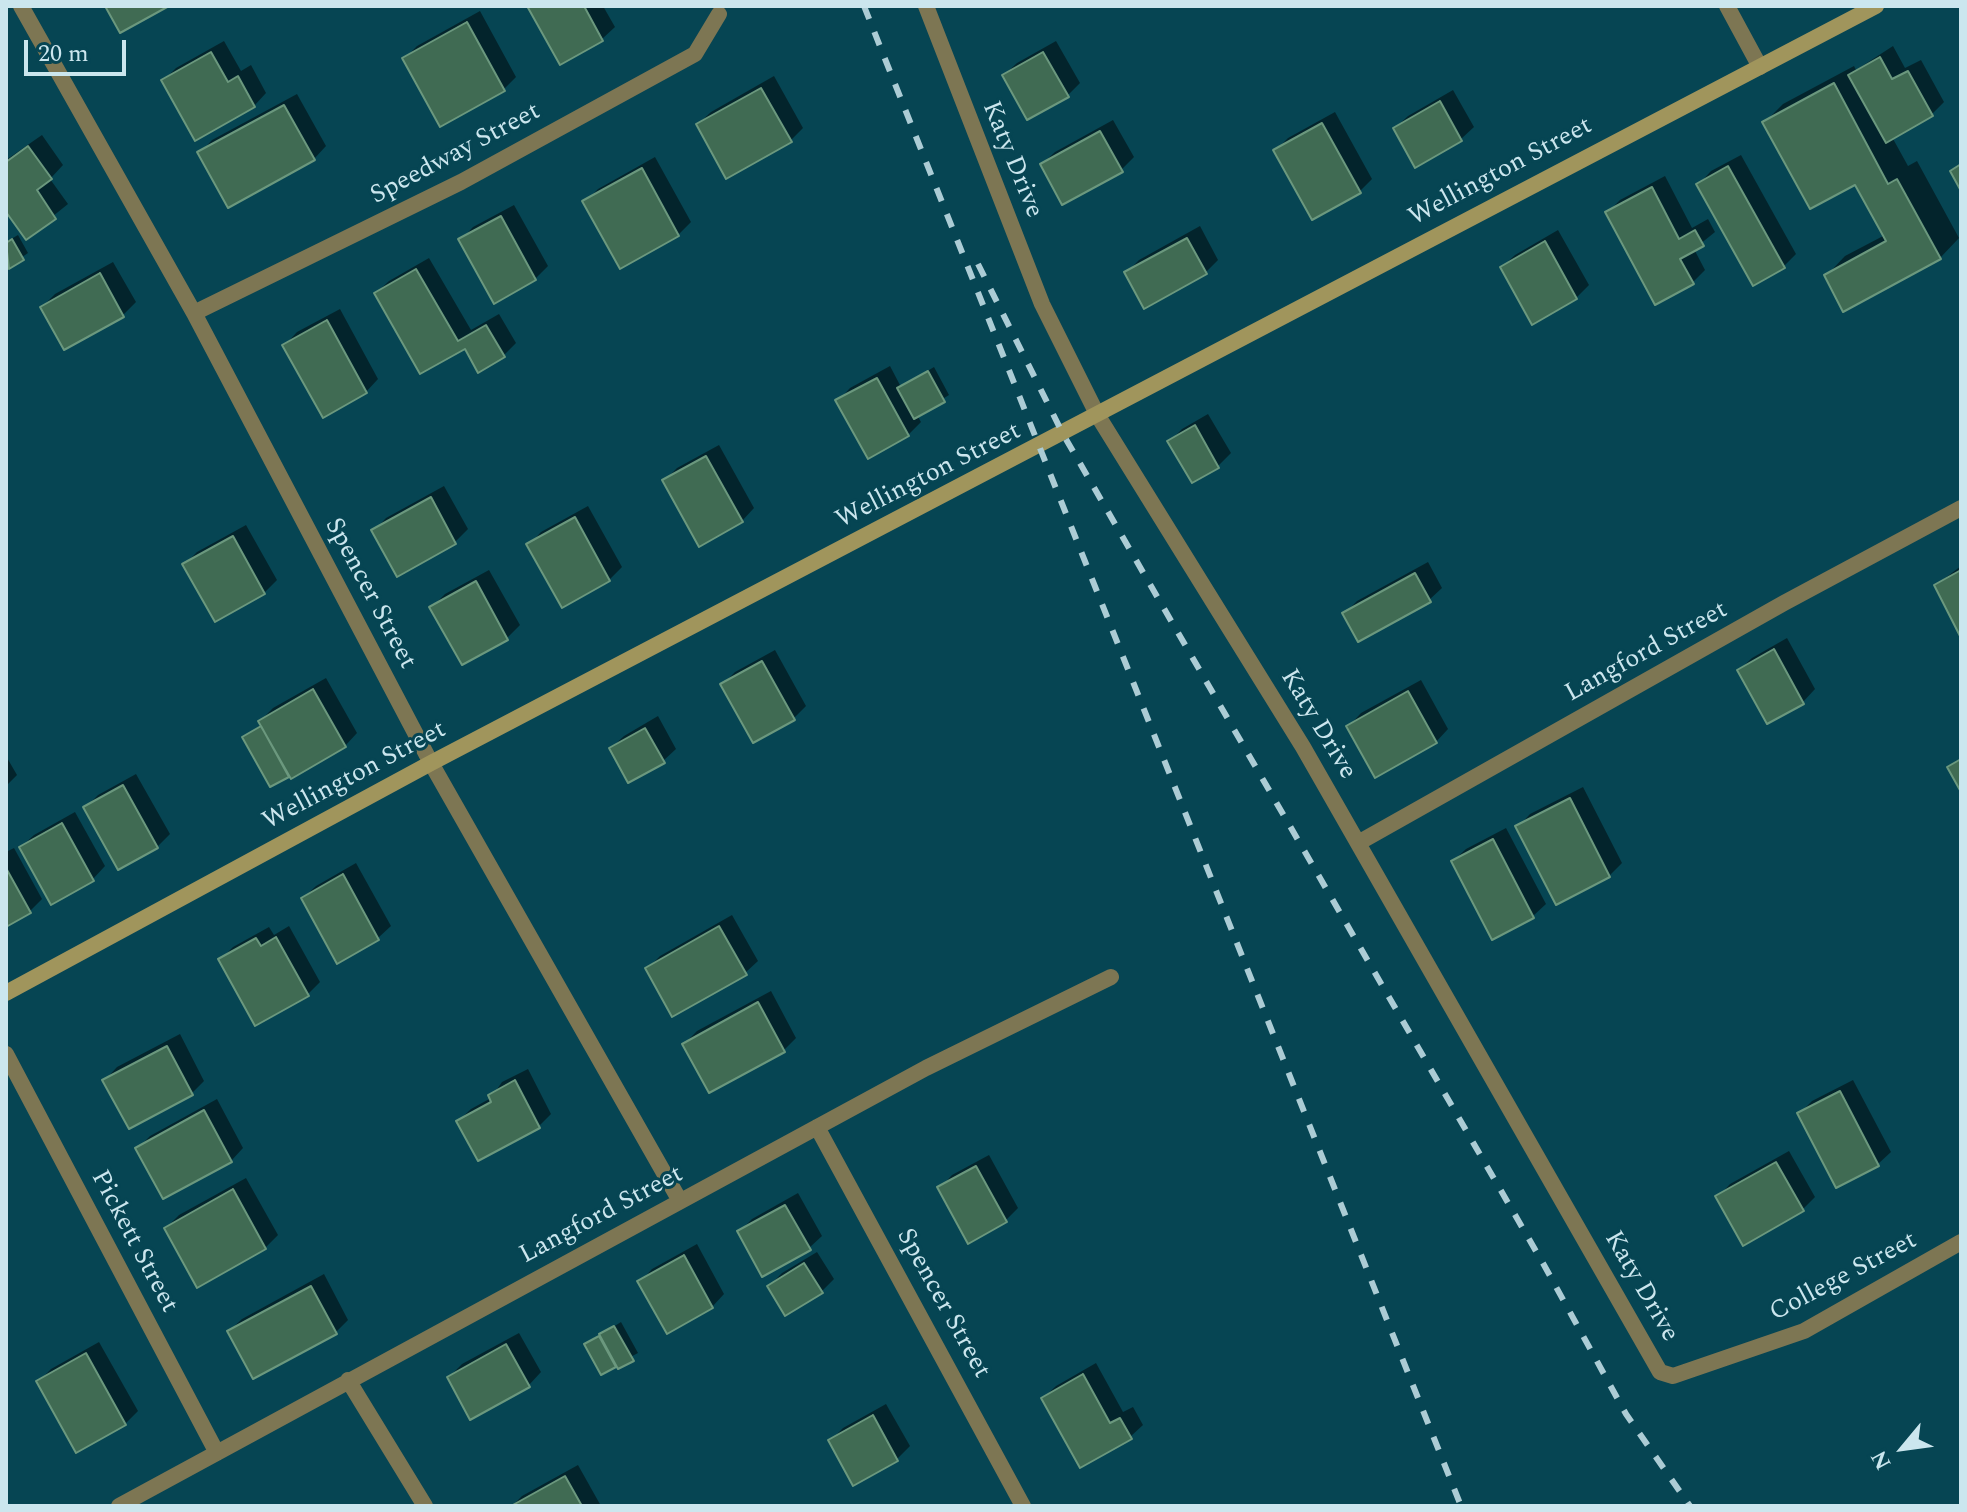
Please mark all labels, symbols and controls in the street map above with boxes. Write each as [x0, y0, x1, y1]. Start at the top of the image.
scale bar [28, 24, 130, 74]
text: 20 m [38, 36, 89, 72]
street label: Speedway Street [366, 97, 546, 213]
street label: Katy Drive [974, 97, 1048, 223]
street label: Wellington Street [1404, 112, 1598, 234]
street label: Wellington Street [831, 417, 1027, 537]
street label: Spencer Street [316, 513, 422, 675]
street label: Langford Street [1560, 596, 1734, 710]
street label: Katy Drive [1272, 664, 1362, 786]
street label: Wellington Street [258, 716, 452, 838]
street label: Langford Street [515, 1160, 689, 1272]
street label: Pickett Street [82, 1165, 184, 1319]
street label: Spencer Street [888, 1224, 996, 1384]
street label: Katy Drive [1596, 1226, 1684, 1348]
street label: College Street [1765, 1226, 1923, 1330]
north arrow [1863, 1408, 1943, 1488]
text: N [1863, 1444, 1900, 1476]

